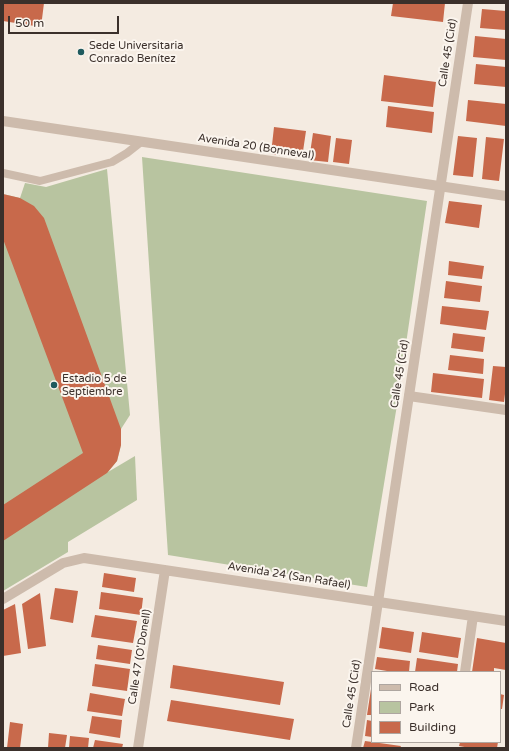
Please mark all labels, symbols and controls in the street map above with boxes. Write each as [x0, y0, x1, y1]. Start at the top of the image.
scale bar [10, 8, 121, 34]
text: 50 m [15, 16, 44, 30]
street label: Calle 45 (Cid) [436, 18, 460, 88]
place label: Sede Universitaria Conrado Benítez [89, 39, 183, 65]
marker: Sede Universitaria Conrado Benítez [76, 47, 86, 57]
street label: Avenida 20 (Bonneval) [197, 131, 315, 163]
street label: Calle 45 (Cid) [388, 339, 412, 409]
place label: Estadio 5 de Septiembre [62, 372, 127, 398]
marker: Estadio 5 de Septiembre [49, 380, 59, 390]
street label: Avenida 24 (San Rafael) [227, 560, 351, 592]
street label: Calle 47 (O'Donell) [126, 608, 154, 706]
street label: Calle 45 (Cid) [340, 659, 364, 729]
legend [371, 671, 501, 743]
text: Road [409, 680, 439, 694]
text: Park [409, 700, 435, 714]
text: Building [409, 720, 456, 734]

